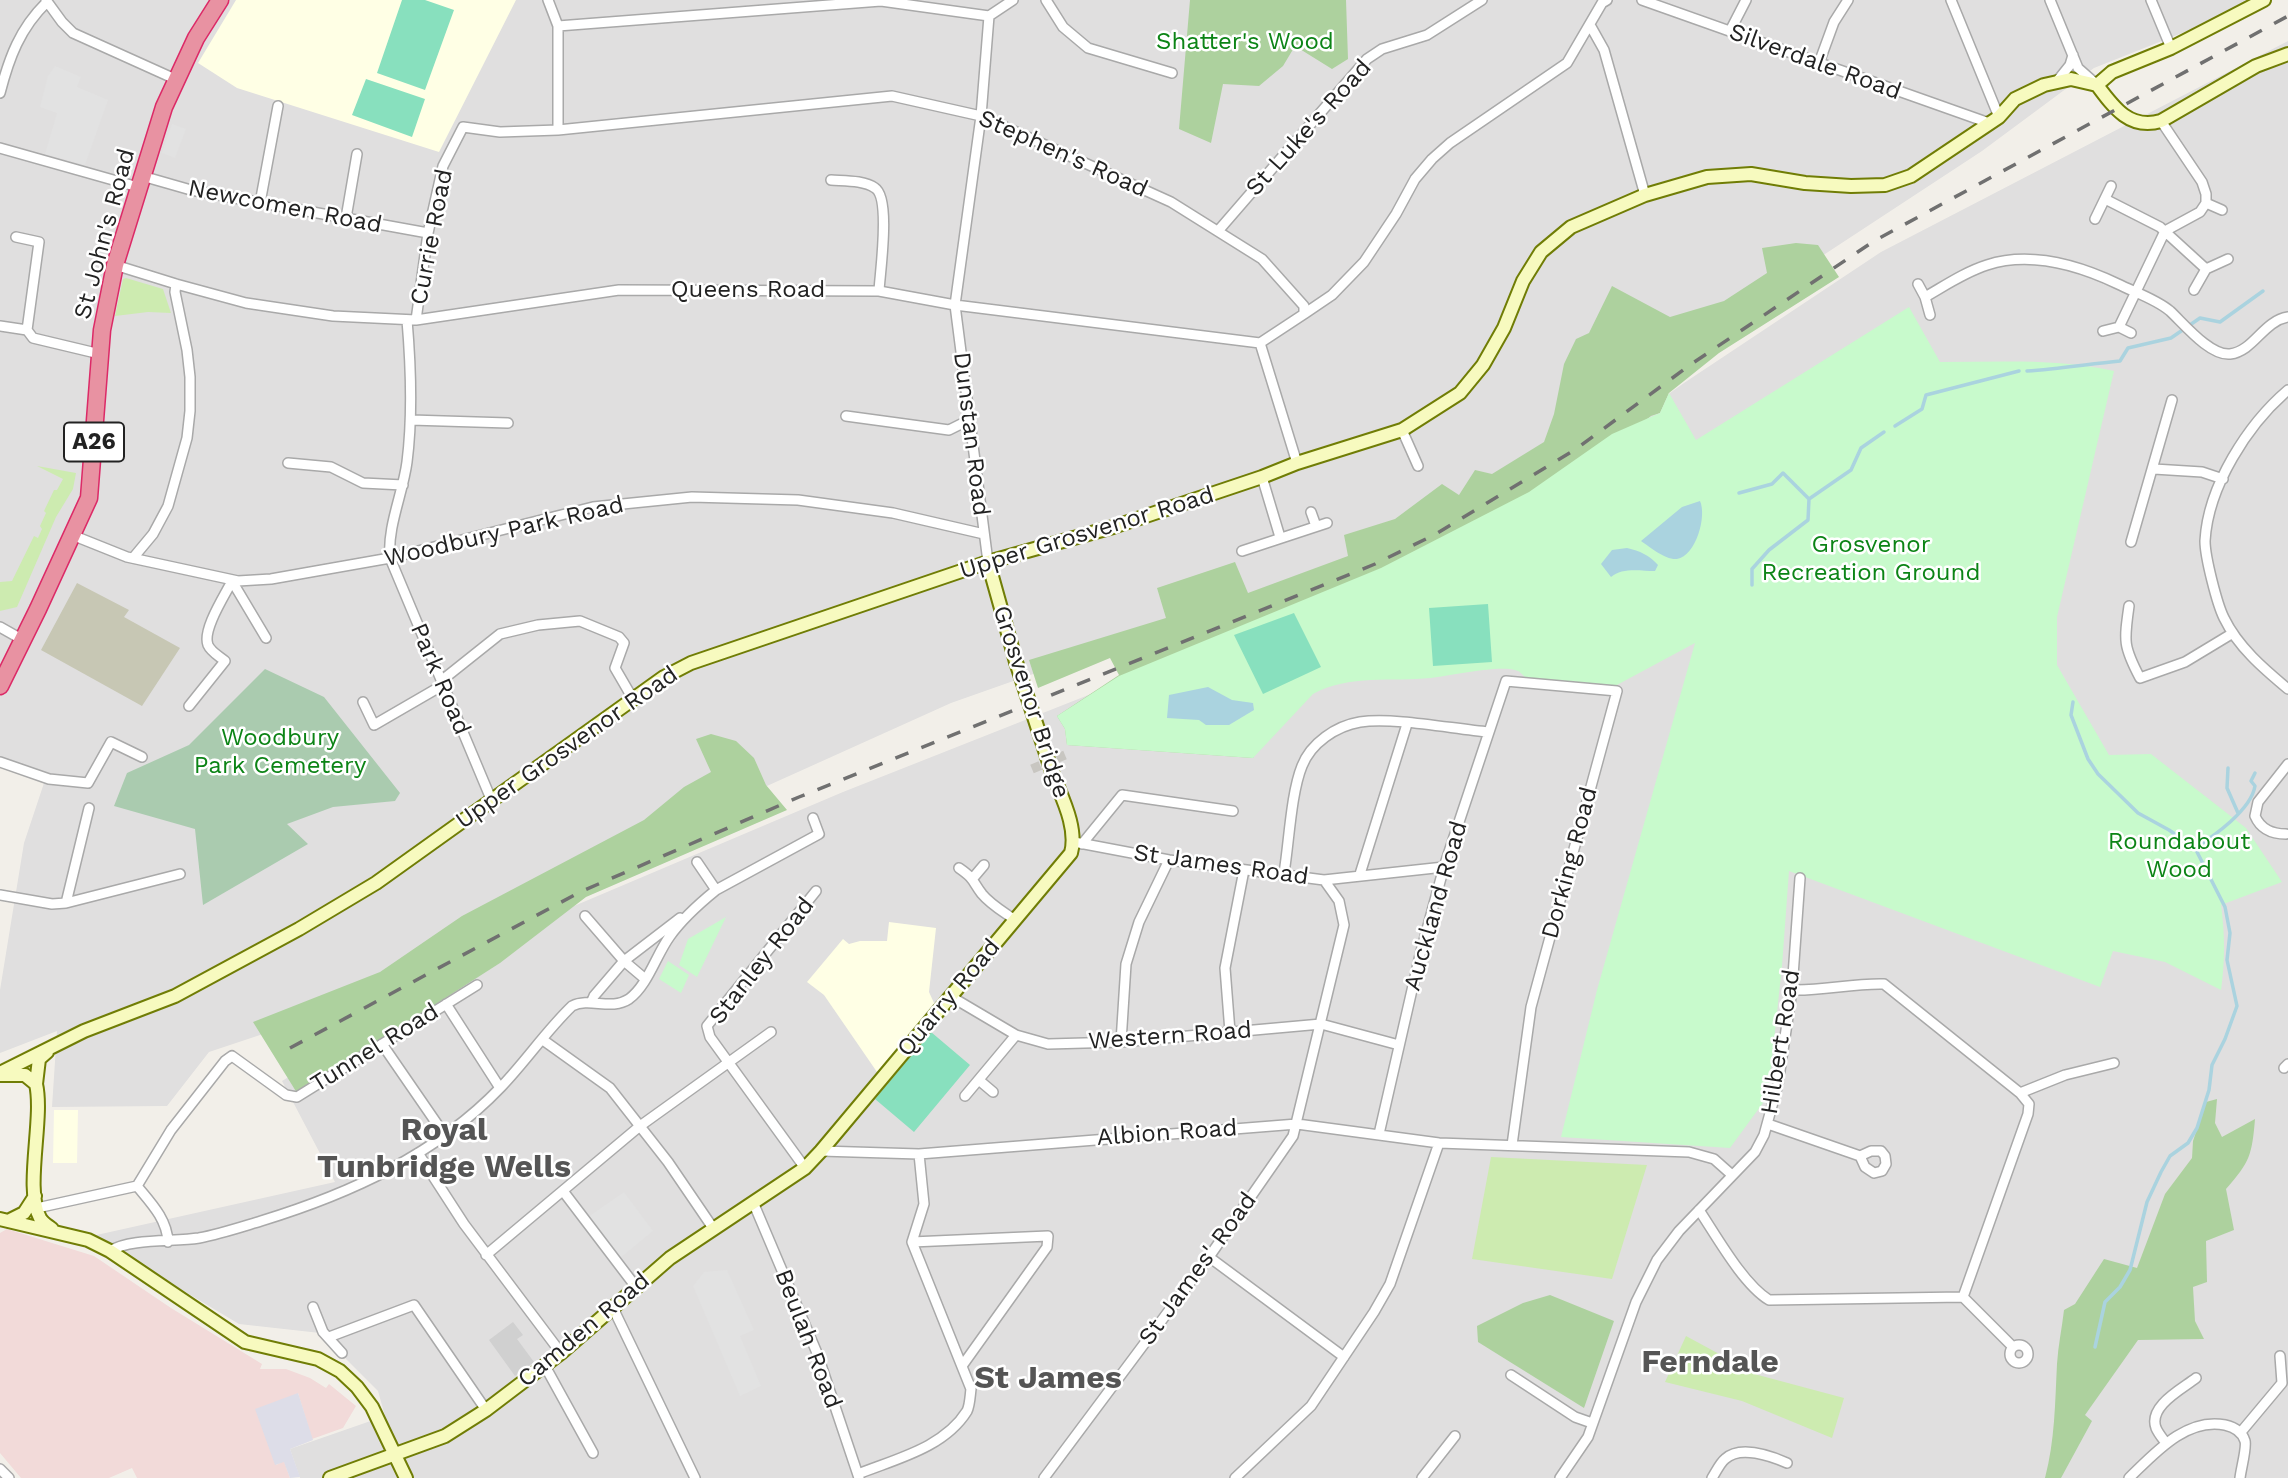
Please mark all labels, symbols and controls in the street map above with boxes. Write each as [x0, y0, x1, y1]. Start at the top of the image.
street label: Silverdale Road [1725, 18, 1905, 106]
park label: Shatter's Wood [1156, 28, 1334, 56]
street label: St Luke's Road [1240, 54, 1378, 202]
street label: Stephen's Road [974, 104, 1152, 204]
street label: St John's Road [68, 146, 142, 322]
street label: Currie Road [405, 167, 459, 307]
street label: Newcomen Road [186, 174, 384, 240]
street label: Queens Road [671, 276, 825, 304]
street label: Dunstan Road [947, 350, 995, 518]
road number: A26 [64, 422, 124, 462]
street label: Upper Grosvenor Road [956, 481, 1218, 585]
street label: Woodbury Park Road [382, 490, 626, 574]
park label: Grosvenor Recreation Ground [1762, 531, 1980, 587]
street label: Grosvenor Bridge [986, 602, 1076, 802]
street label: Park Road [404, 619, 476, 739]
street label: Upper Grosvenor Road [450, 660, 684, 836]
park label: Woodbury Park Cemetery [194, 724, 366, 780]
street label: Dorking Road [1536, 784, 1604, 942]
street label: Auckland Road [1398, 818, 1474, 994]
park label: Roundabout Wood [2108, 828, 2250, 884]
street label: St James Road [1132, 838, 1310, 892]
street label: Stanley Road [703, 892, 821, 1030]
street label: Quarry Road [891, 933, 1007, 1063]
street label: Hilbert Road [1755, 968, 1807, 1116]
street label: Tunnel Road [306, 997, 444, 1099]
street label: Western Road [1087, 1016, 1253, 1056]
district label: Royal Tunbridge Wells [317, 1112, 571, 1187]
street label: Albion Road [1096, 1114, 1238, 1152]
street label: St James' Road [1133, 1187, 1263, 1351]
street label: Beulah Road [768, 1265, 848, 1413]
street label: Camden Road [512, 1266, 656, 1394]
district label: Ferndale [1641, 1344, 1779, 1382]
district label: St James [974, 1360, 1122, 1398]

